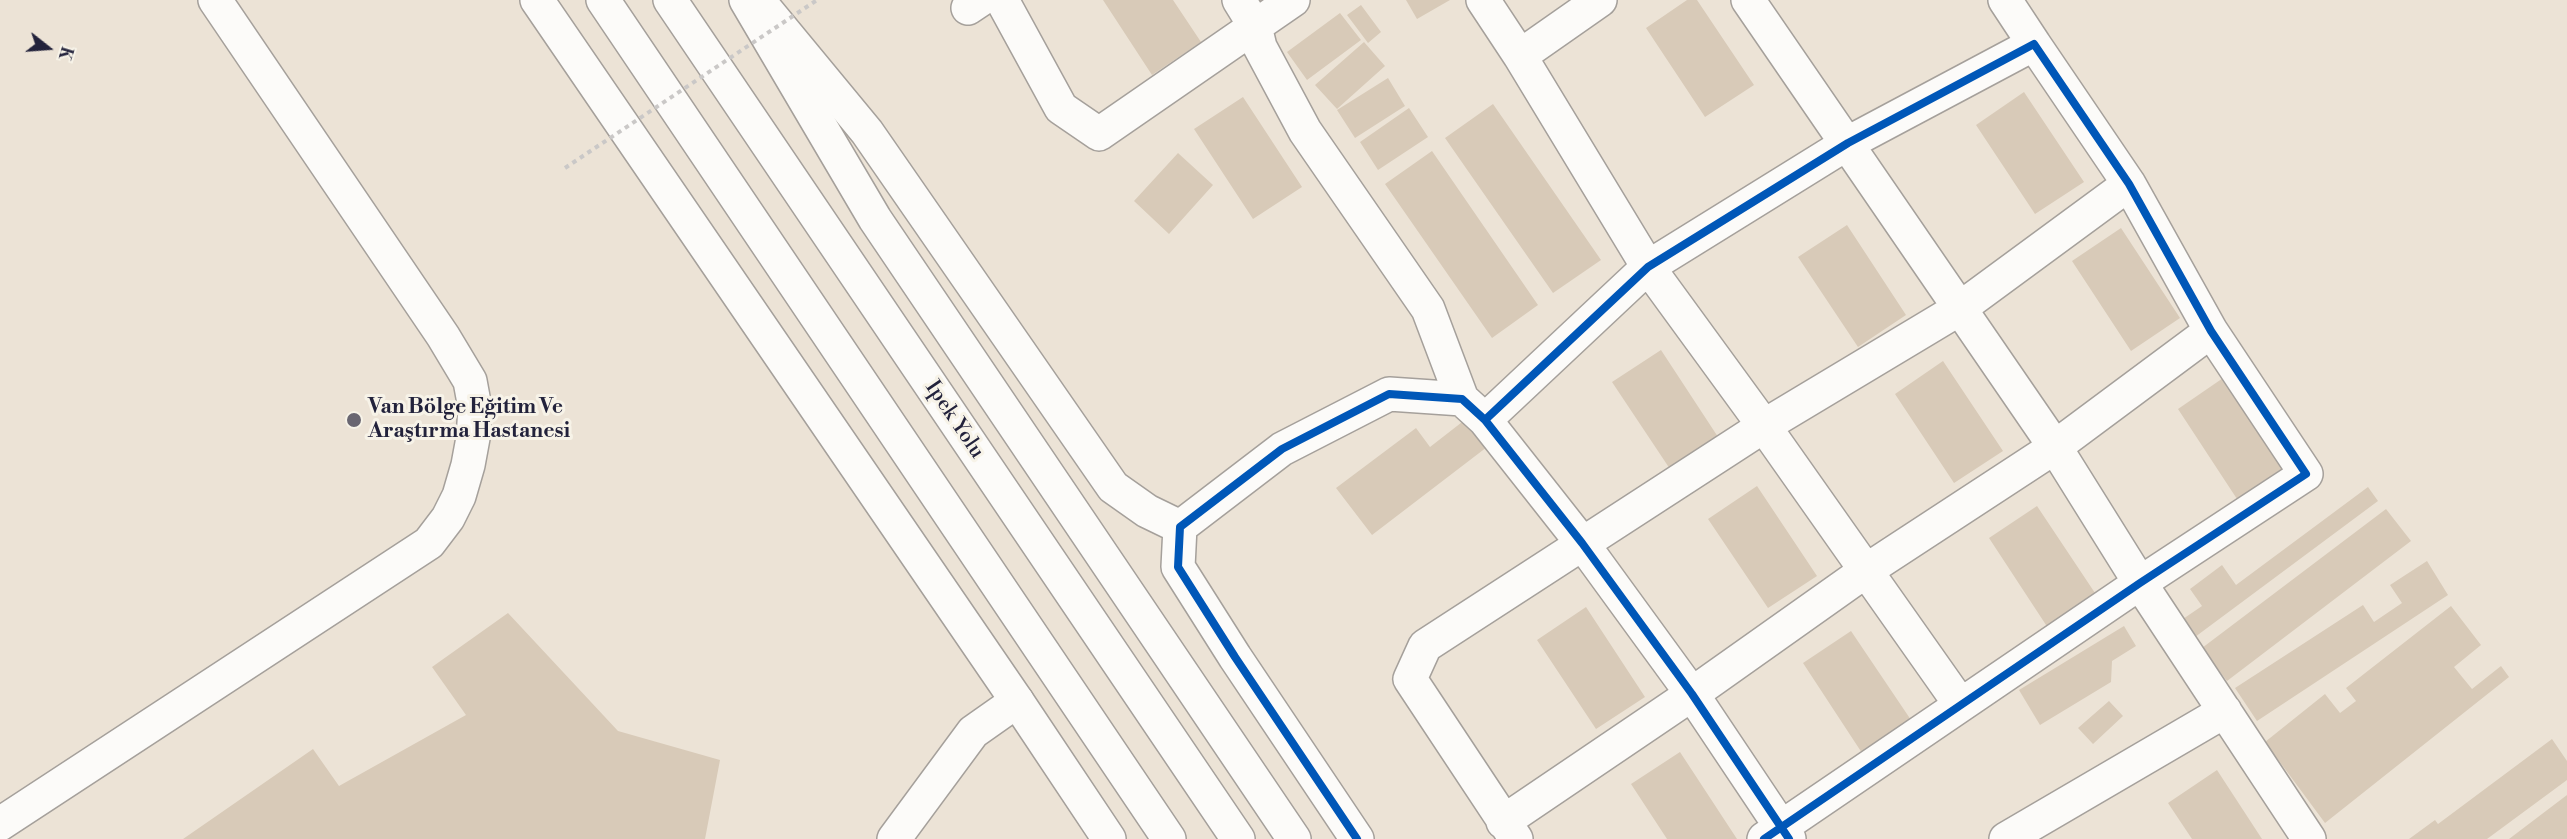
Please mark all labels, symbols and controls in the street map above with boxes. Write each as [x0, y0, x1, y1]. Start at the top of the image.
north arrow [18, 18, 78, 78]
text: K [54, 44, 77, 62]
street label: Ipek Yolu [919, 376, 989, 464]
place label: Van Bölge Eğitim Ve Araştırma Hastanesi [368, 395, 570, 445]
marker: Van Bölge Eğitim Ve Araştırma Hastanesi [345, 411, 363, 429]

